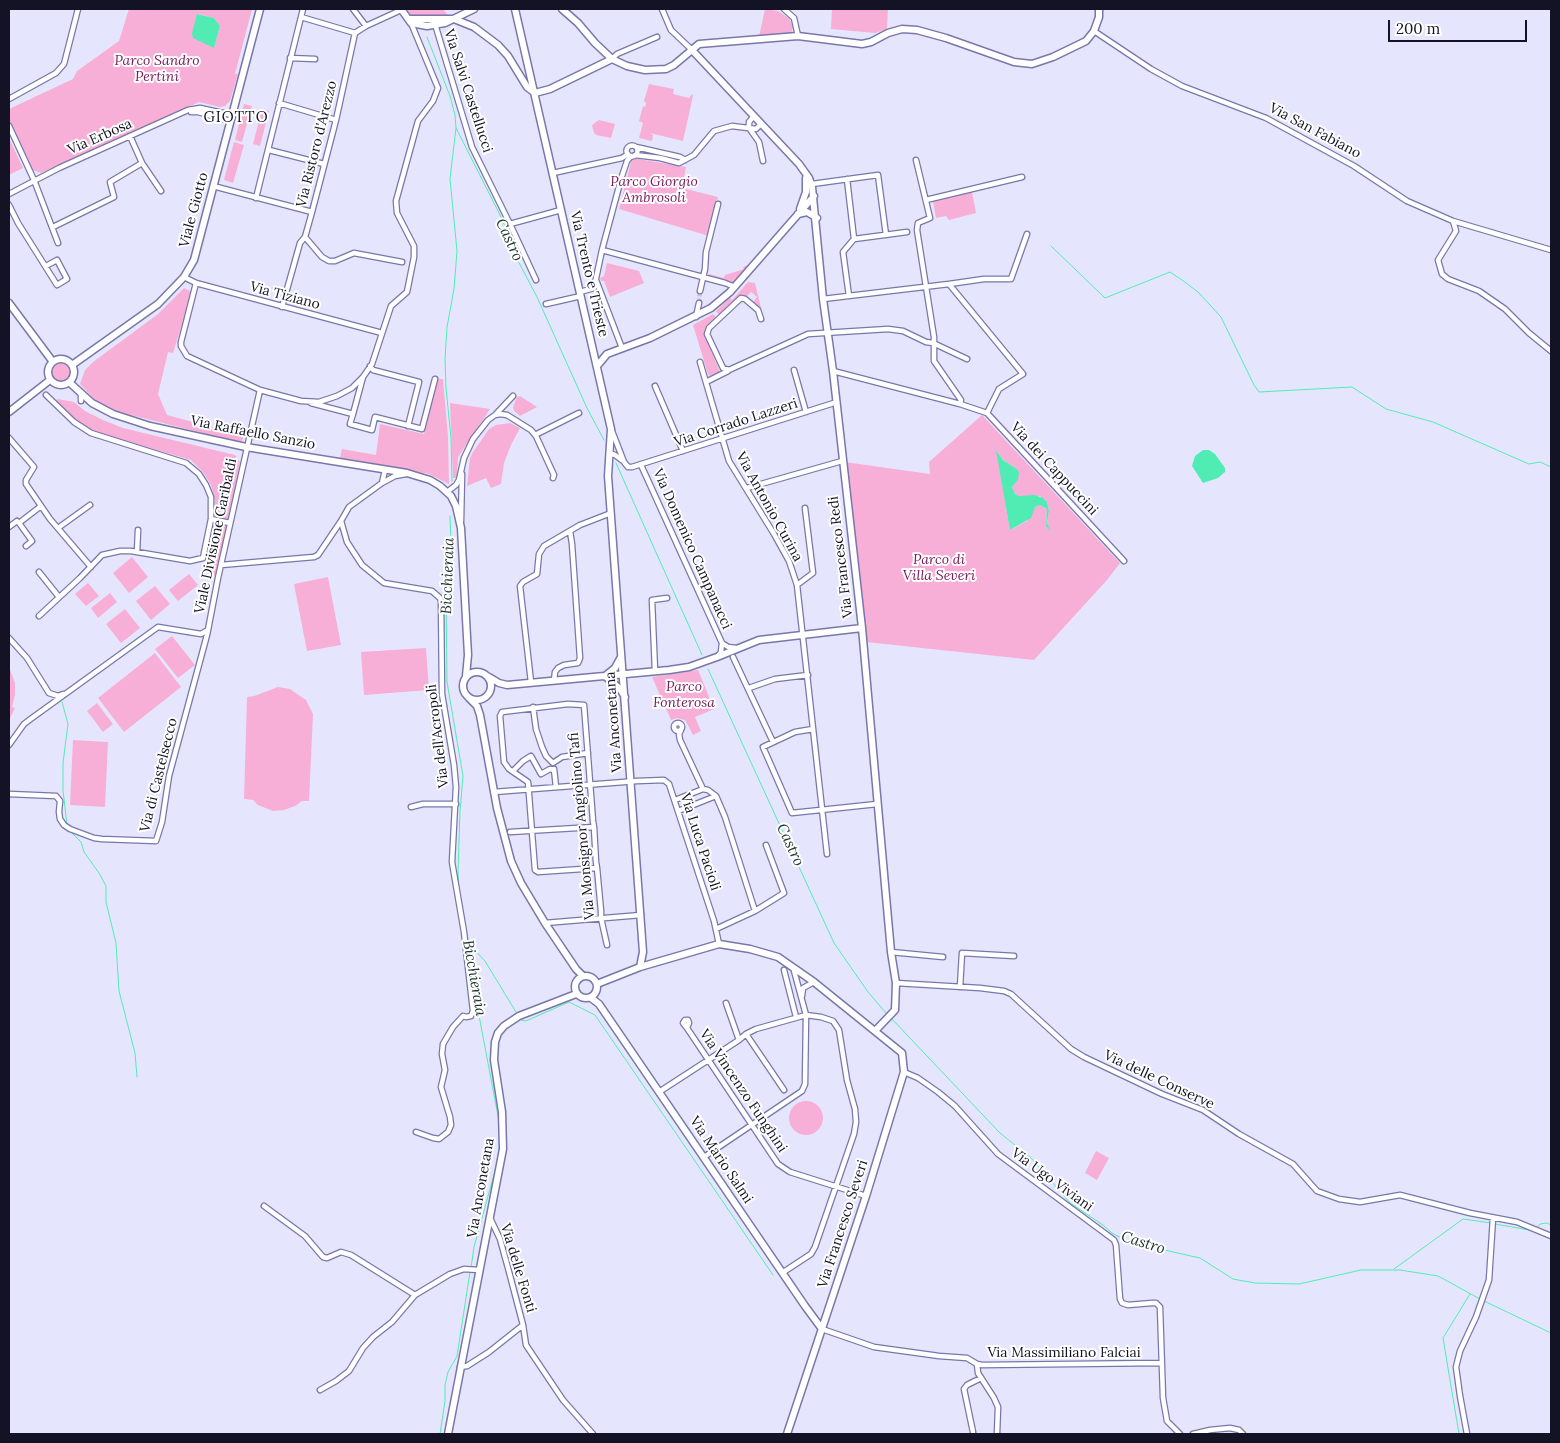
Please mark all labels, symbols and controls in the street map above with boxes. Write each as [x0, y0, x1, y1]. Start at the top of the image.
scale bar [1390, 10, 1529, 42]
text: 200 m [1396, 19, 1440, 38]
street label: Via Salvi Castellucci [440, 27, 496, 155]
park label: Parco Sandro Pertini [114, 53, 200, 85]
street label: Via Ristoro d'Arezzo [293, 79, 341, 209]
street label: Via San Fabiano [1266, 100, 1364, 162]
district label: GIOTTO [203, 109, 269, 127]
street label: Via Erbosa [65, 115, 135, 159]
street label: Viale Giotto [176, 171, 212, 249]
park label: Parco Giorgio Ambrosoli [610, 174, 698, 206]
street label: Via Trento e Trieste [566, 209, 612, 339]
water label: Castro [491, 216, 527, 264]
street label: Via Tiziano [248, 279, 322, 313]
street label: Via Corrado Lazzeri [672, 395, 800, 451]
street label: Via Raffaello Sanzio [189, 413, 317, 453]
street label: Via dei Cappuccini [1007, 419, 1101, 519]
street label: Via Antonio Curina [732, 449, 806, 565]
street label: Viale Divisione Garibaldi [191, 457, 241, 615]
street label: Via Domenico Campanacci [649, 466, 735, 632]
street label: Via Francesco Redi [825, 495, 857, 619]
water label: Bicchieraia [438, 537, 458, 615]
park label: Parco di Villa Severi [903, 552, 975, 584]
street label: Via Anconetana [602, 671, 626, 773]
park label: Parco Fonterosa [653, 679, 715, 712]
street label: Via dell'Acropoli [423, 683, 453, 789]
street label: Via di Castelsecco [137, 716, 181, 834]
street label: Via Monsignor Angiolino Tafi [565, 732, 599, 920]
street label: Via Luca Pacioli [676, 791, 724, 893]
water label: Castro [772, 821, 808, 869]
water label: Bicchieraia [458, 939, 490, 1017]
street label: Via Vincenzo Funghini [696, 1026, 790, 1156]
street label: Via delle Conserve [1101, 1047, 1217, 1113]
street label: Via Mario Salmi [686, 1113, 756, 1207]
street label: Via Anconetana [464, 1137, 498, 1239]
street label: Via Ugo Viviani [1008, 1145, 1096, 1215]
street label: Via Francesco Severi [814, 1158, 872, 1290]
street label: Via delle Fonti [497, 1222, 539, 1314]
water label: Castro [1119, 1228, 1167, 1258]
street label: Via Massimiliano Falciai [987, 1345, 1141, 1361]

